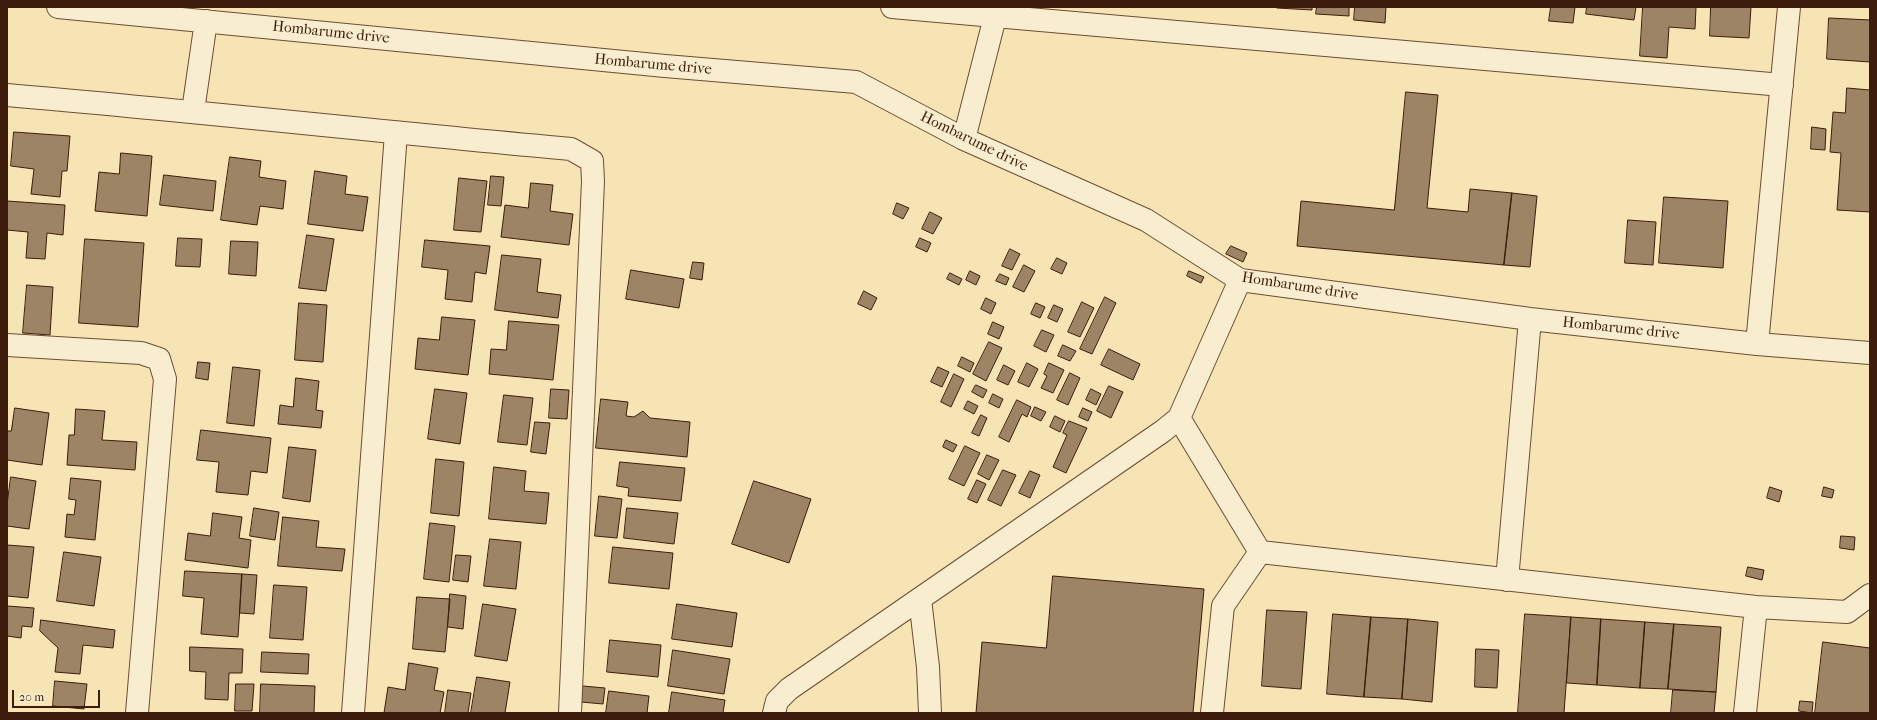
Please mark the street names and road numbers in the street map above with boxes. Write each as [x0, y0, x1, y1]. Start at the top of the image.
street label: Hombarume drive [272, 18, 390, 48]
street label: Hombarume drive [594, 51, 712, 79]
street label: Hombarume drive [917, 108, 1031, 176]
street label: Hombarume drive [1240, 269, 1360, 305]
street label: Hombarume drive [1562, 314, 1680, 344]

